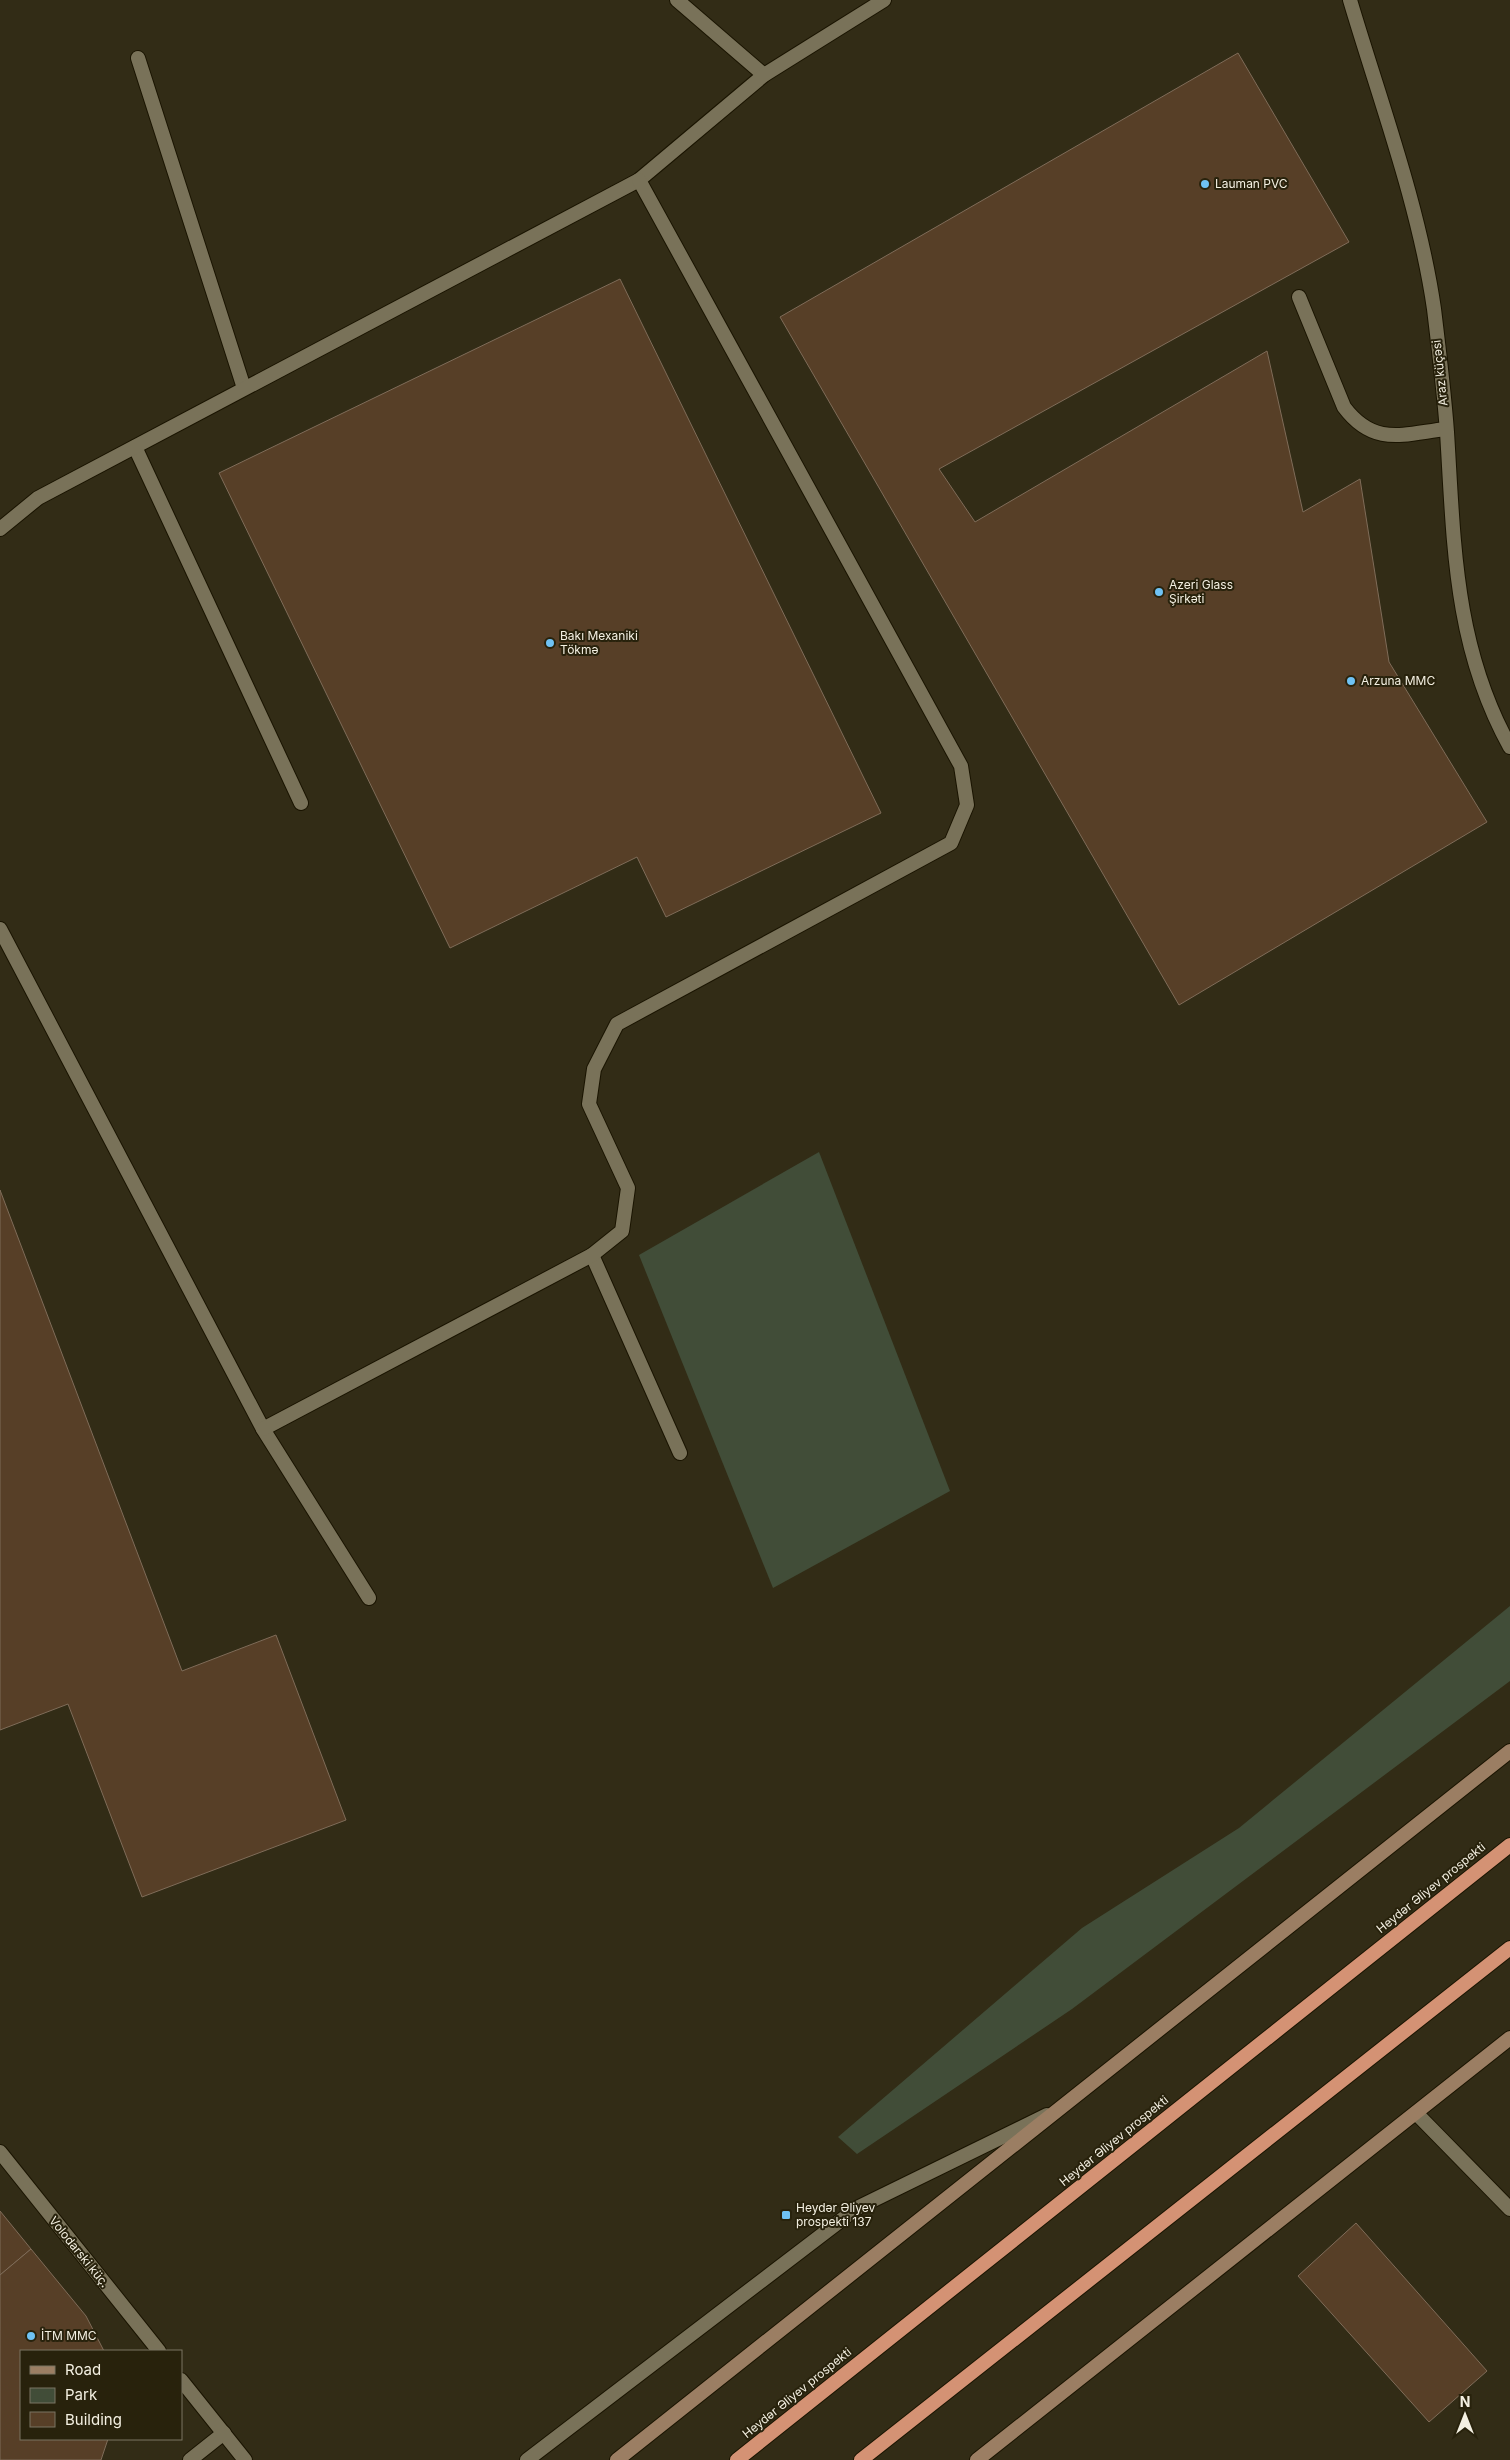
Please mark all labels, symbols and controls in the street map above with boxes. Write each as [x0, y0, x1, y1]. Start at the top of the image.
place label: Lauman PVC [1215, 176, 1288, 191]
marker: Lauman PVC [1199, 178, 1211, 190]
street label: Araz küçəsi [1429, 339, 1450, 407]
place label: Azeri Glass Şirkəti [1169, 577, 1233, 606]
marker: Azeri Glass Şirkəti [1153, 586, 1165, 598]
place label: Bakı Mexaniki Tökmə [560, 628, 638, 657]
marker: Bakı Mexaniki Tökmə [544, 637, 556, 649]
place label: Arzuna MMC [1361, 673, 1435, 688]
marker: Arzuna MMC [1345, 675, 1357, 687]
street label: Heydər Əliyev prospekti [1373, 1839, 1488, 1936]
street label: Heydər Əliyev prospekti [1056, 2092, 1171, 2189]
place label: Heydər Əliyev prospekti 137 [796, 2200, 875, 2229]
marker: Heydər Əliyev prospekti 137 [780, 2209, 792, 2221]
street label: Volodarski küç. [46, 2213, 113, 2290]
place label: İTM MMC [41, 2328, 97, 2343]
marker: İTM MMC [25, 2330, 37, 2342]
street label: Heydər Əliyev prospekti [739, 2344, 854, 2441]
legend [20, 2350, 182, 2440]
text: Road [65, 2360, 101, 2379]
text: Park [65, 2385, 98, 2404]
north arrow [1440, 2390, 1490, 2440]
text: N [1460, 2393, 1470, 2410]
text: Building [65, 2410, 122, 2429]

